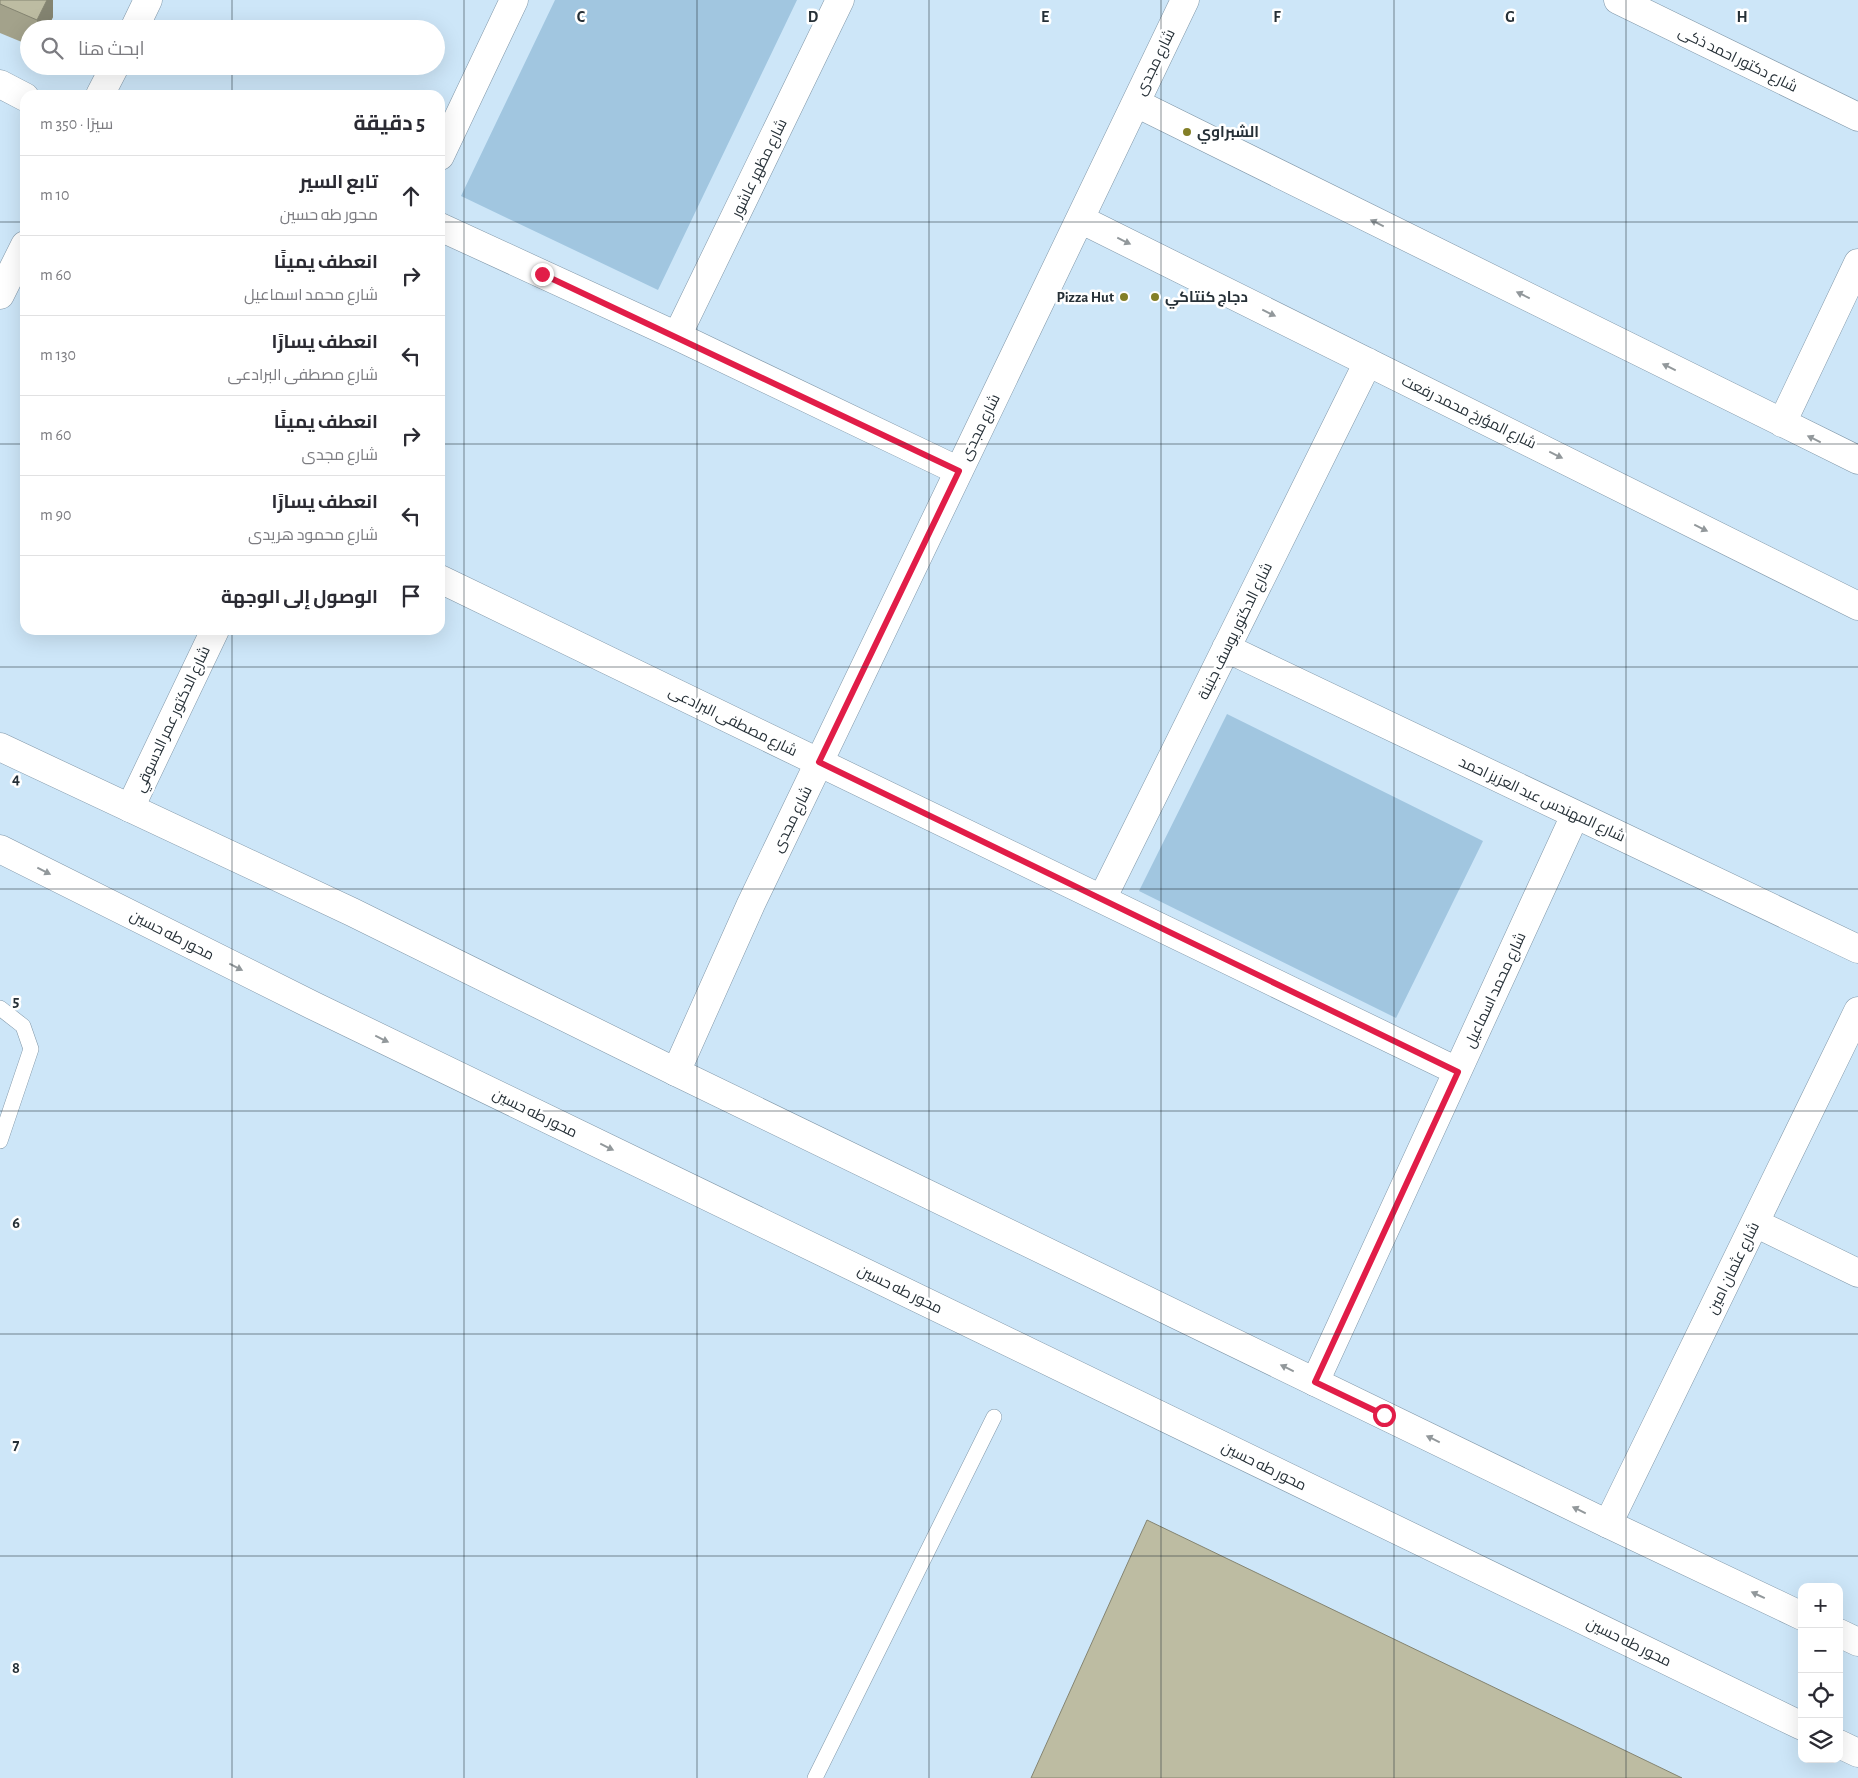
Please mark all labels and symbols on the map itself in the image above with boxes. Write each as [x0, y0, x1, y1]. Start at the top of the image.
text: C [577, 9, 586, 25]
text: D [808, 9, 819, 25]
text: E [1041, 9, 1049, 25]
text: F [1273, 9, 1281, 25]
text: G [1505, 9, 1515, 25]
text: H [1736, 9, 1748, 25]
street label: شارع دكتور احمد ذكى [1675, 23, 1800, 97]
street label: شارع مجدى [1132, 26, 1181, 99]
street label: شارع مظهر عاشور [728, 116, 792, 222]
place label: الشبراوي [1197, 124, 1259, 144]
marker: الشبراوي [1181, 126, 1193, 138]
one-way arrow [1370, 218, 1385, 227]
one-way arrow [1116, 236, 1131, 245]
route end [531, 263, 554, 286]
place label: Pizza Hut [1056, 290, 1114, 305]
place label: دجاج كنتاكي [1165, 290, 1248, 309]
marker: Pizza Hut [1118, 291, 1130, 303]
marker: دجاج كنتاكي [1149, 291, 1161, 303]
one-way arrow [1516, 291, 1530, 299]
one-way arrow [1262, 309, 1276, 317]
one-way arrow [1662, 363, 1676, 371]
street label: شارع المؤرخ محمد رفعت [1398, 372, 1539, 454]
street label: شارع مجدى [957, 391, 1006, 464]
one-way arrow [1807, 435, 1821, 443]
one-way arrow [1548, 451, 1563, 459]
one-way arrow [1694, 524, 1708, 532]
street label: شارع الدكتور يوسف جنينة [1195, 560, 1278, 703]
street label: شارع الدكتور عمر الدسوقي [131, 643, 217, 796]
street label: شارع مصطفى البرادعى [665, 683, 800, 762]
street label: شارع المهندس عبد العزيز احمد [1455, 753, 1628, 847]
text: 4 [12, 771, 20, 787]
street label: شارع مجدى [769, 783, 818, 856]
one-way arrow [36, 867, 51, 875]
street label: محور طه حسين [126, 908, 216, 965]
street label: شارع محمد اسماعيل [1461, 930, 1532, 1052]
one-way arrow [229, 963, 243, 971]
text: 5 [13, 993, 20, 1009]
one-way arrow [375, 1035, 389, 1043]
street label: محور طه حسين [489, 1087, 579, 1142]
one-way arrow [600, 1144, 614, 1152]
text: 6 [12, 1215, 20, 1231]
street label: شارع عثمان امين [1704, 1219, 1765, 1318]
street label: محور طه حسين [854, 1263, 944, 1318]
one-way arrow [1280, 1364, 1294, 1372]
route start [1373, 1404, 1396, 1427]
one-way arrow [1426, 1435, 1440, 1443]
text: 7 [13, 1437, 20, 1453]
street label: محور طه حسين [1218, 1440, 1308, 1495]
one-way arrow [1572, 1506, 1586, 1514]
one-way arrow [1751, 1591, 1765, 1599]
street label: محور طه حسين [1583, 1616, 1673, 1671]
text: 8 [12, 1660, 20, 1676]

